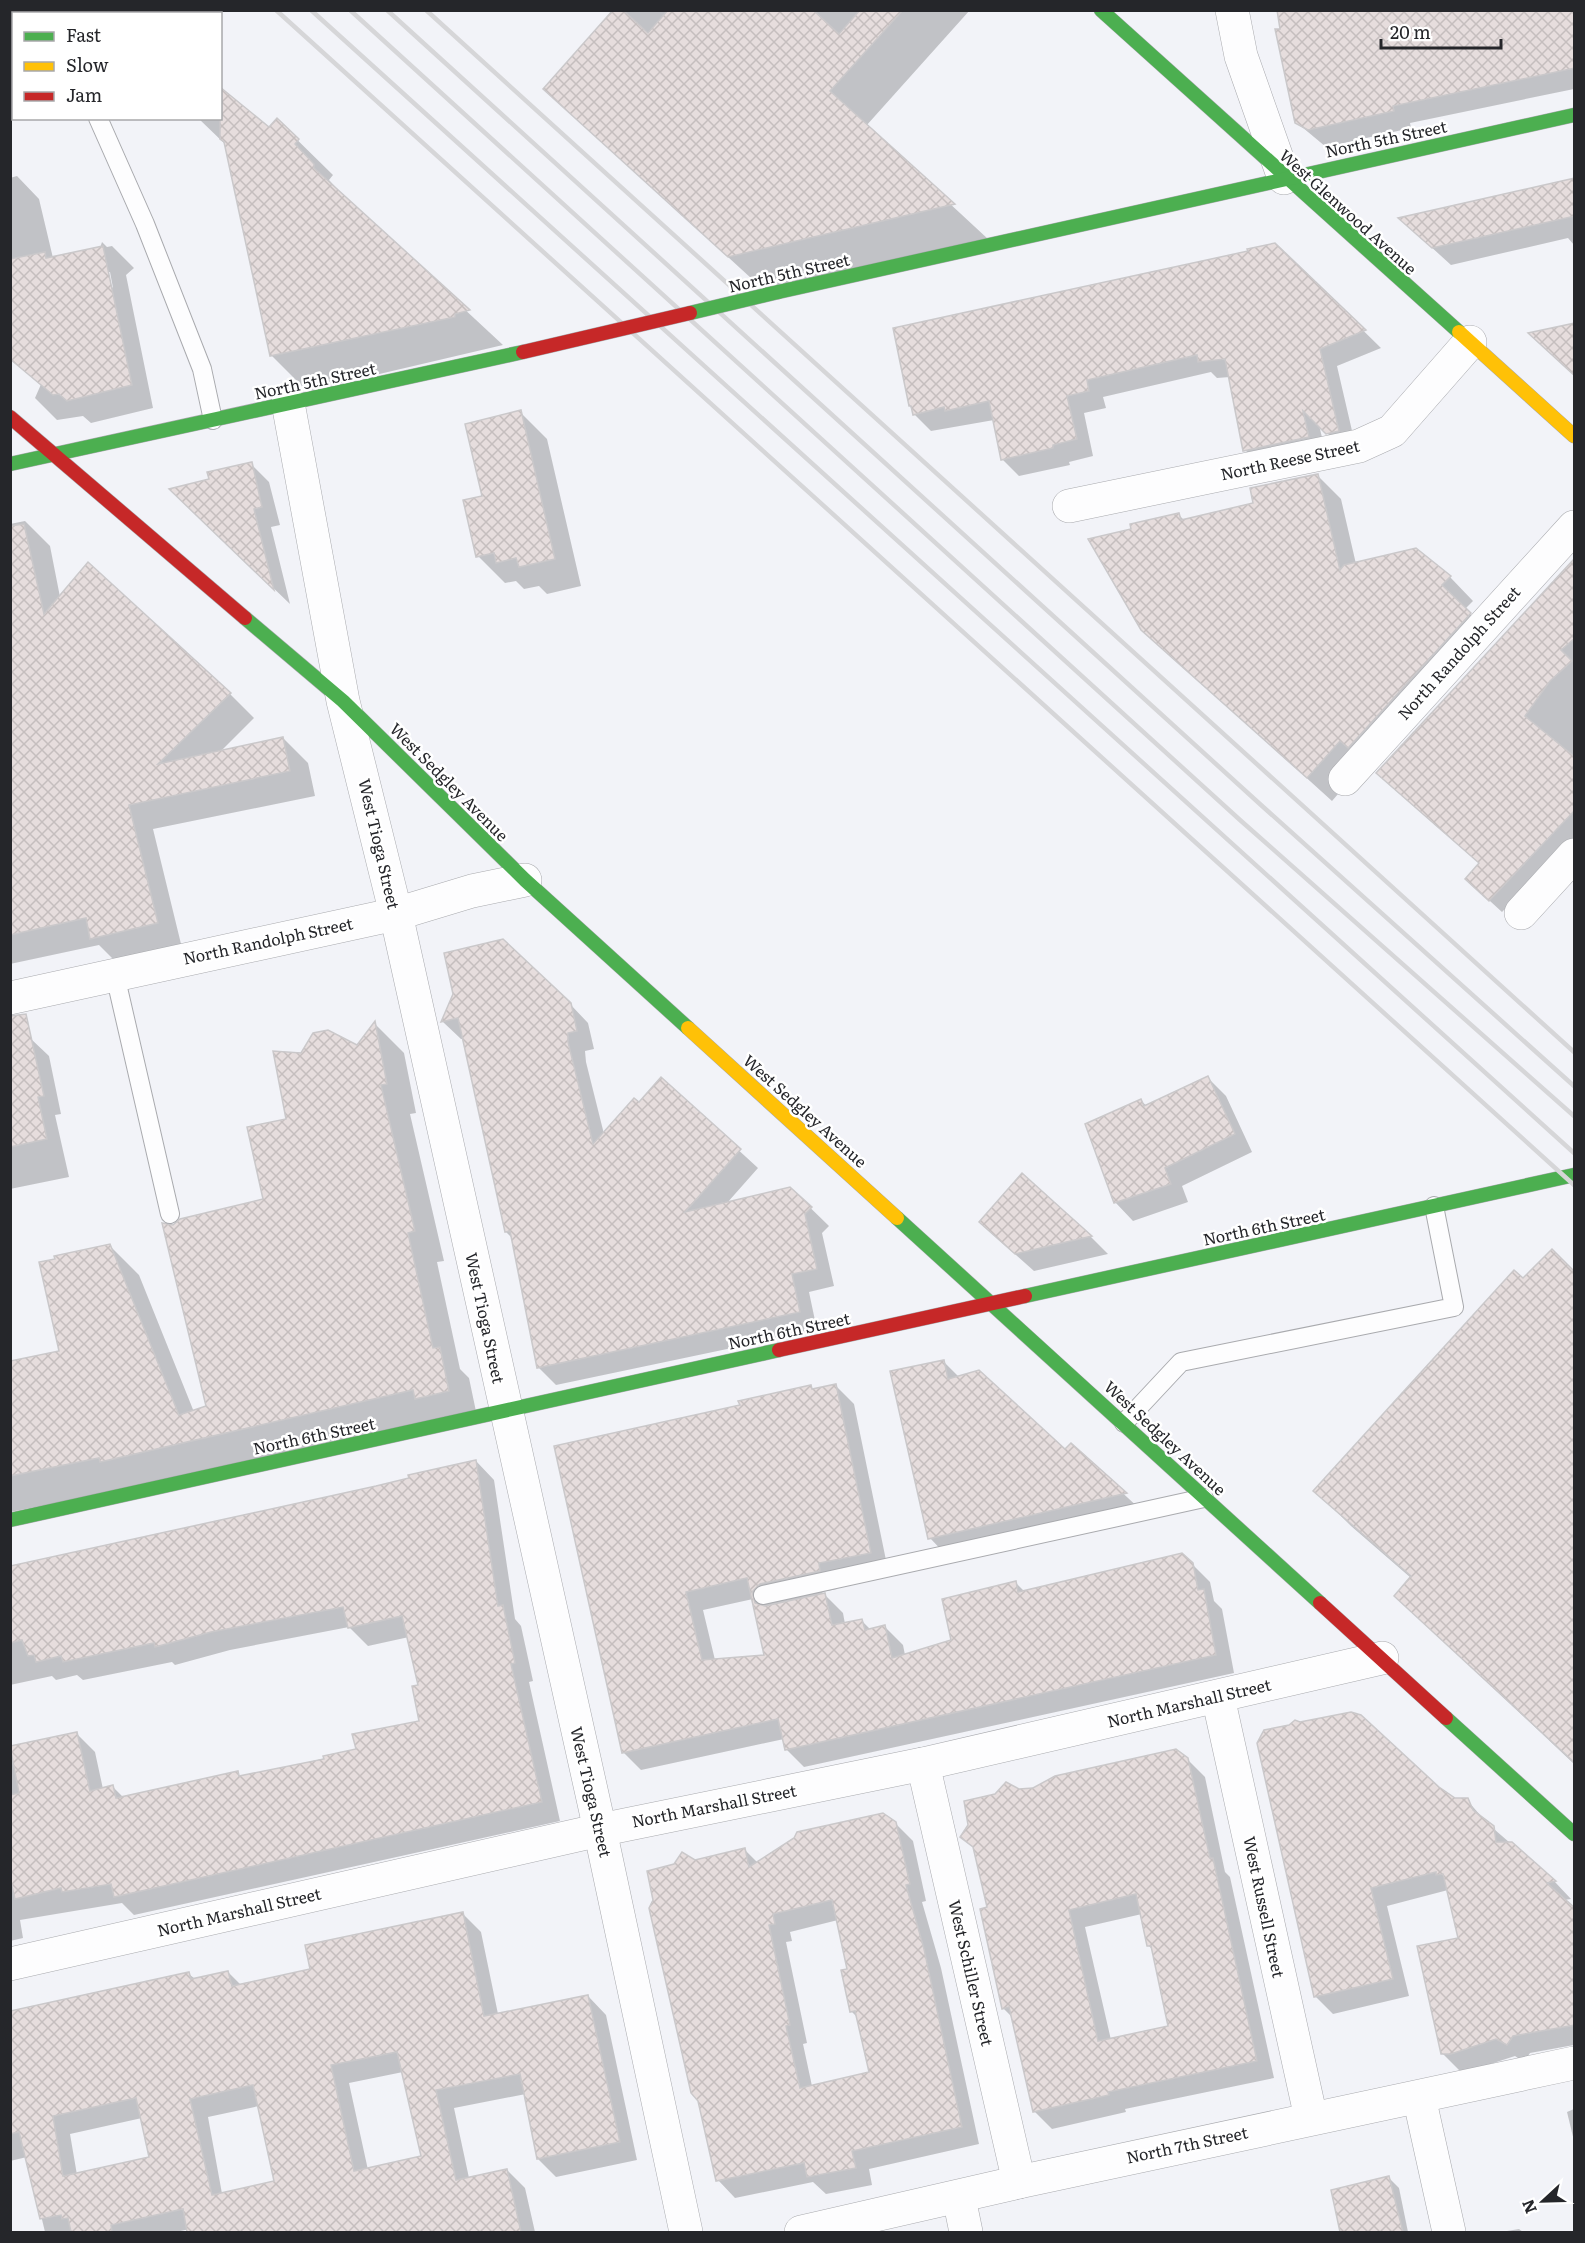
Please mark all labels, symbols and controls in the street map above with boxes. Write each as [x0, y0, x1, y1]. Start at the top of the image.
legend [12, 12, 222, 120]
scale bar [1381, 12, 1501, 50]
text: 20 m [1390, 18, 1431, 45]
text: Fast [66, 21, 102, 48]
text: Slow [66, 51, 109, 78]
text: Jam [66, 81, 102, 108]
street label: North 5th Street [1323, 113, 1449, 163]
street label: West Glenwood Avenue [1275, 143, 1423, 280]
street label: North 5th Street [726, 246, 852, 298]
street label: North 5th Street [252, 355, 378, 405]
street label: North Reese Street [1218, 432, 1362, 485]
street label: North Randolph Street [1391, 580, 1525, 725]
street label: West Sedgley Avenue [385, 717, 514, 846]
street label: West Tioga Street [353, 776, 407, 912]
street label: North Randolph Street [181, 910, 356, 970]
street label: West Sedgley Avenue [739, 1048, 873, 1172]
street label: North 6th Street [1201, 1201, 1328, 1251]
street label: West Tioga Street [460, 1250, 512, 1386]
street label: North 6th Street [726, 1305, 853, 1355]
street label: West Sedgley Avenue [1099, 1374, 1232, 1500]
street label: North 6th Street [251, 1410, 378, 1460]
street label: North Marshall Street [1104, 1671, 1274, 1733]
street label: West Tioga Street [565, 1724, 619, 1860]
street label: North Marshall Street [629, 1777, 799, 1833]
street label: West Russell Street [1238, 1834, 1292, 1980]
street label: North Marshall Street [154, 1880, 324, 1942]
street label: West Schiller Street [943, 1897, 1001, 2049]
street label: North 7th Street [1124, 2119, 1250, 2169]
north arrow [1513, 2171, 1573, 2231]
text: N [1515, 2196, 1542, 2218]

